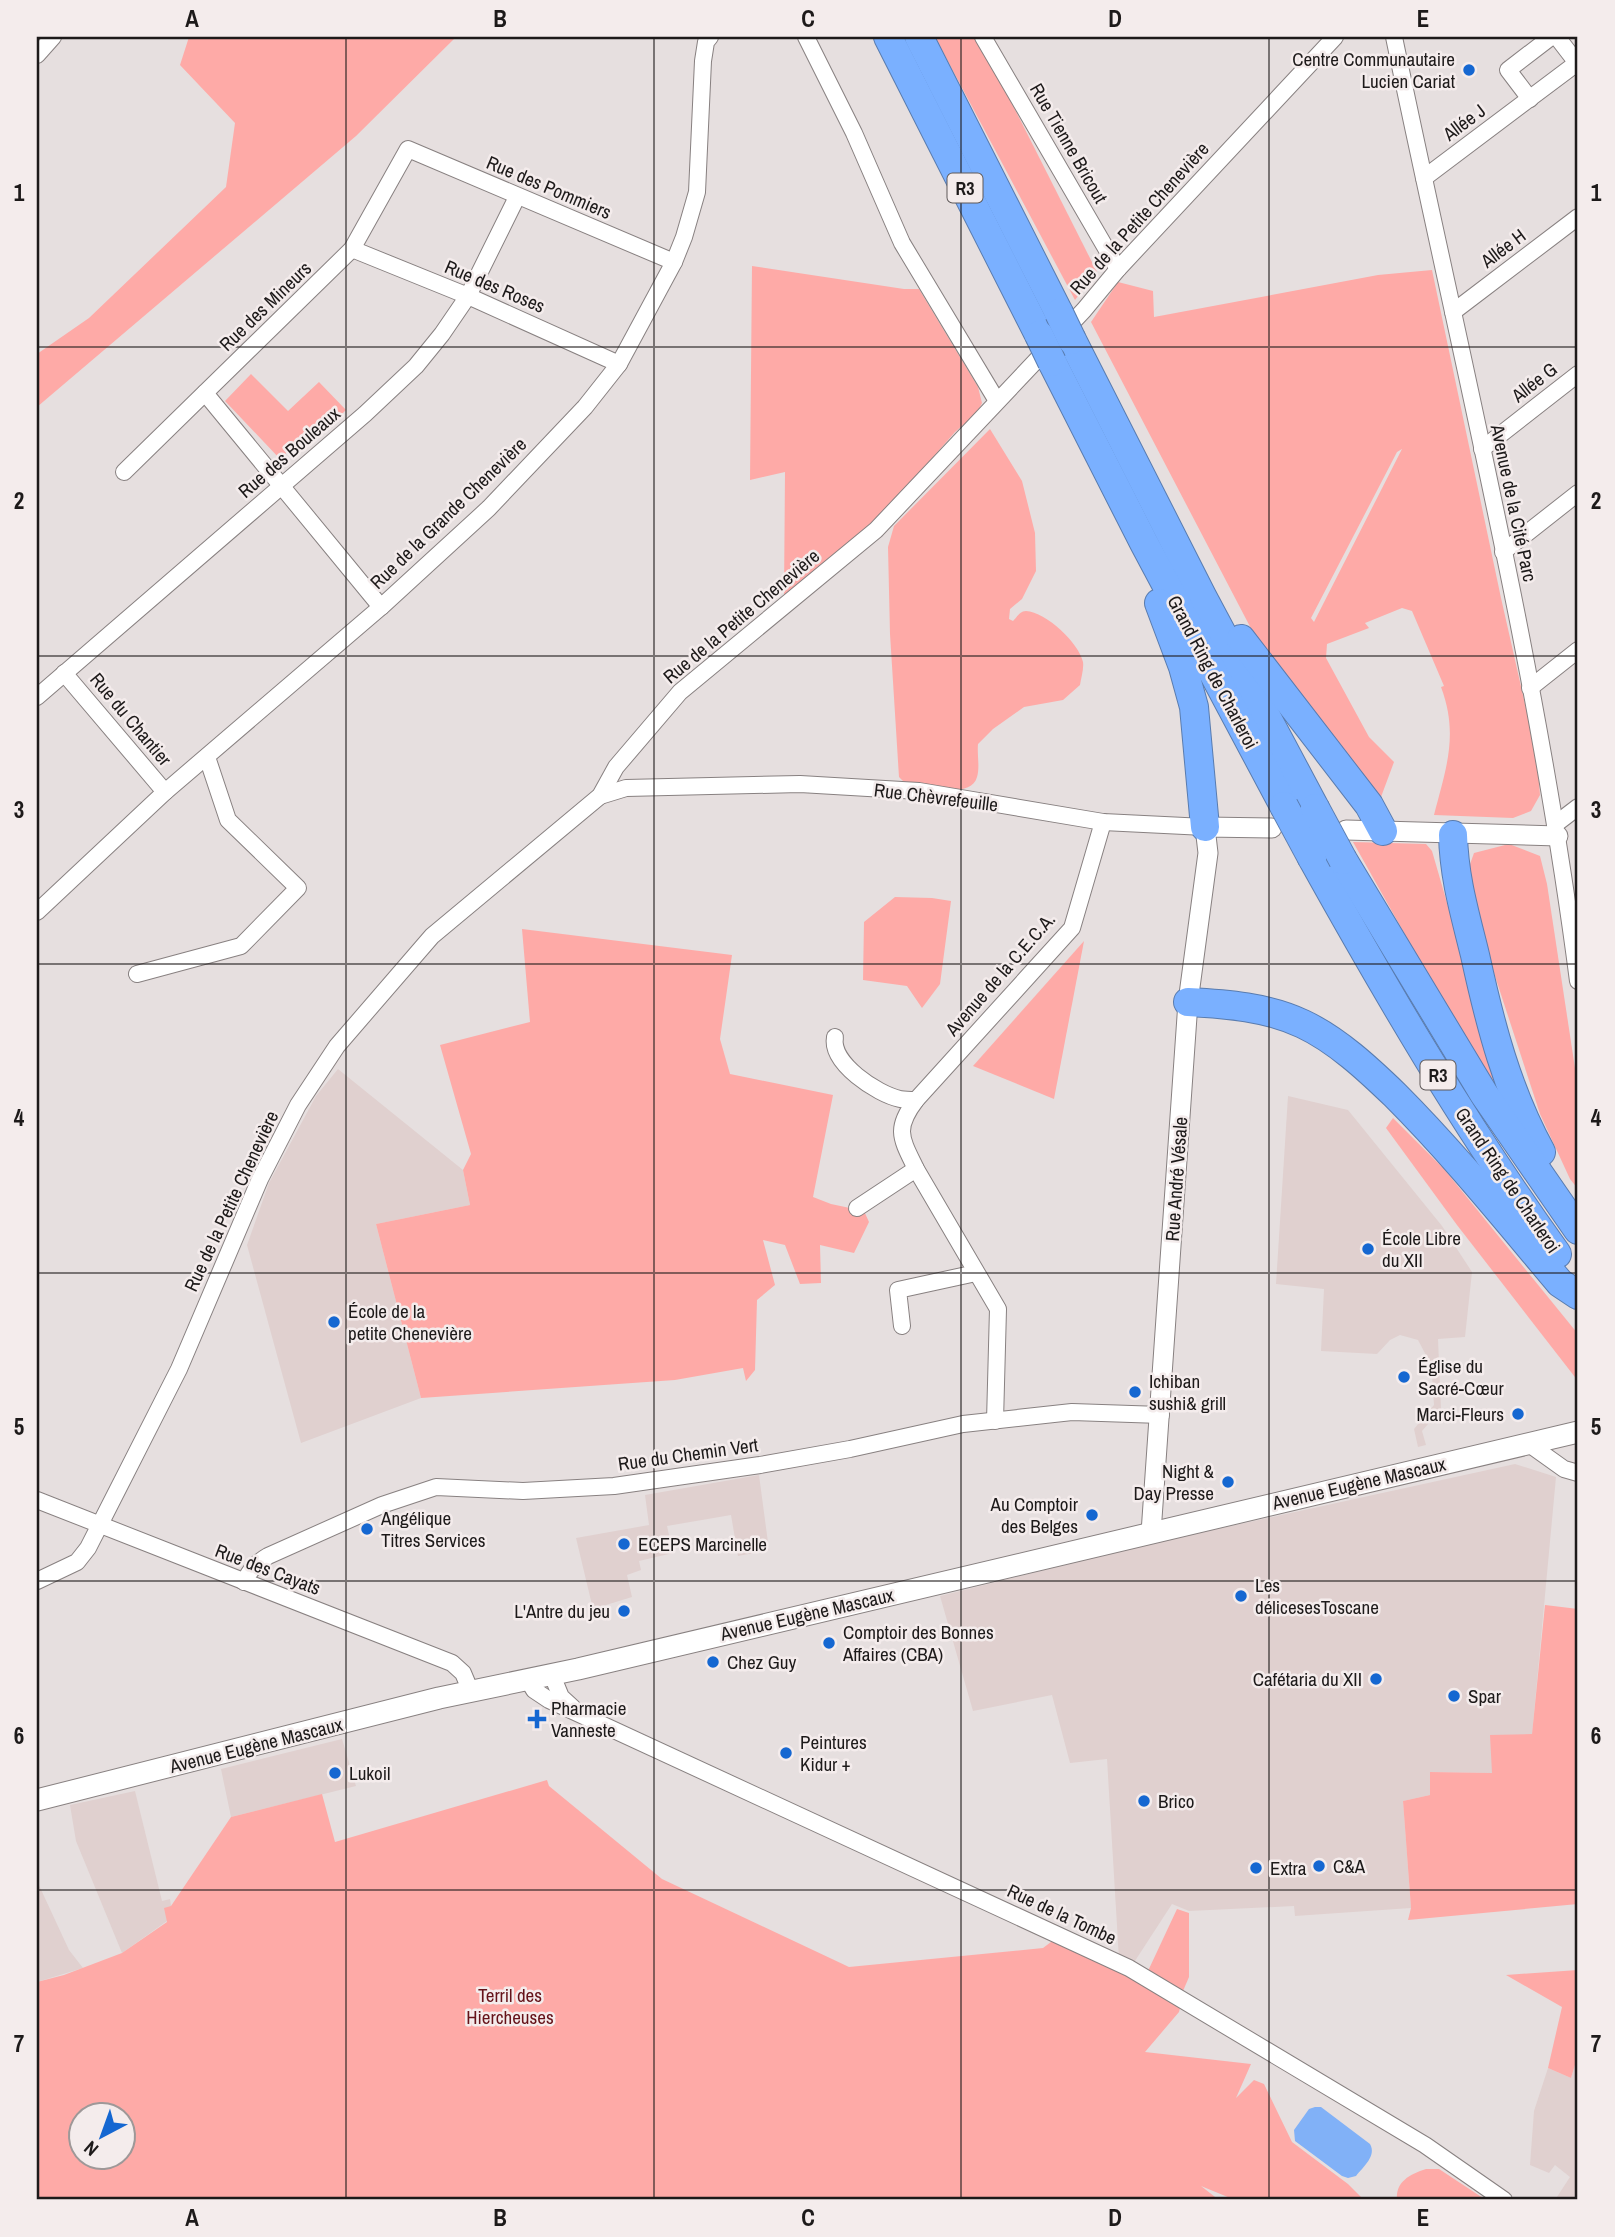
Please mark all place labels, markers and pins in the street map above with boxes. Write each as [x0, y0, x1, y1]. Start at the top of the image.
place label: Centre Communautaire Lucien Cariat [1292, 46, 1456, 94]
marker: Centre Communautaire Lucien Cariat [1461, 62, 1477, 78]
place label: École Libre du XII [1382, 1225, 1461, 1273]
marker: École Libre du XII [1360, 1241, 1376, 1257]
place label: École de la petite Chenevière [348, 1298, 472, 1346]
marker: École de la petite Chenevière [326, 1314, 342, 1330]
place label: Église du Sacré-Cœur [1418, 1353, 1505, 1401]
place label: Ichiban sushi& grill [1149, 1368, 1226, 1416]
marker: Église du Sacré-Cœur [1396, 1369, 1412, 1385]
marker: Ichiban sushi& grill [1127, 1384, 1143, 1400]
place label: Marci-Fleurs [1417, 1401, 1504, 1427]
marker: Marci-Fleurs [1510, 1406, 1526, 1422]
place label: Night & Day Presse [1133, 1458, 1215, 1506]
marker: Night & Day Presse [1220, 1474, 1236, 1490]
place label: Au Comptoir des Belges [990, 1491, 1079, 1539]
place label: Angélique Titres Services [380, 1505, 486, 1553]
marker: Au Comptoir des Belges [1084, 1507, 1100, 1523]
marker: Angélique Titres Services [359, 1521, 375, 1537]
place label: ECEPS Marcinelle [638, 1531, 767, 1557]
marker: ECEPS Marcinelle [616, 1536, 632, 1552]
place label: Les délicesesToscane [1255, 1572, 1379, 1620]
marker: Les délicesesToscane [1233, 1588, 1249, 1604]
place label: L'Antre du jeu [514, 1598, 610, 1624]
marker: L'Antre du jeu [616, 1603, 632, 1619]
place label: Comptoir des Bonnes Affaires (CBA) [842, 1619, 994, 1667]
marker: Comptoir des Bonnes Affaires (CBA) [821, 1635, 837, 1651]
place label: Chez Guy [727, 1649, 796, 1675]
marker: Chez Guy [705, 1654, 721, 1670]
place label: Cafétaria du XII [1253, 1666, 1362, 1692]
marker: Cafétaria du XII [1368, 1671, 1384, 1687]
place label: Spar [1468, 1683, 1502, 1709]
marker: Spar [1446, 1688, 1462, 1704]
place label: Pharmacie Vanneste [551, 1695, 626, 1743]
marker: Pharmacie Vanneste [529, 1711, 545, 1727]
place label: Peintures Kidur + [800, 1729, 867, 1777]
marker: Peintures Kidur + [778, 1745, 794, 1761]
place label: Lukoil [349, 1760, 391, 1786]
marker: Lukoil [327, 1765, 343, 1781]
place label: Brico [1158, 1788, 1194, 1814]
marker: Brico [1136, 1793, 1152, 1809]
place label: C&A [1333, 1853, 1366, 1879]
place label: Extra [1270, 1855, 1307, 1881]
marker: C&A [1311, 1858, 1327, 1874]
marker: Extra [1248, 1860, 1264, 1876]

